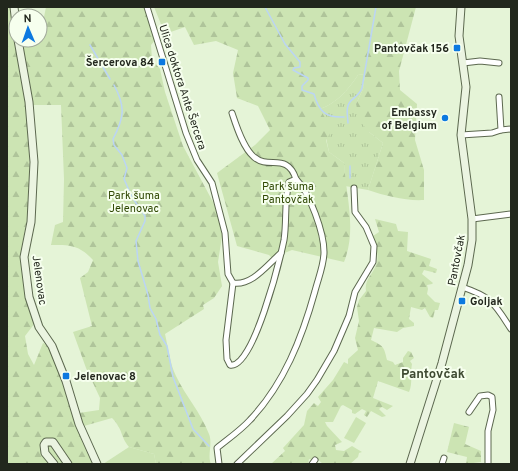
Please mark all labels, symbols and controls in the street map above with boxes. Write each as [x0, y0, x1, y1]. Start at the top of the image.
north arrow [8, 8, 48, 48]
text: N [23, 12, 32, 26]
street label: Ulica doktora Ante Šercera [155, 22, 210, 152]
place label: Pantovčak 156 [374, 42, 449, 56]
marker: Pantovčak 156 [452, 43, 462, 53]
place label: Šercerova 84 [86, 55, 154, 70]
marker: Šercerova 84 [157, 57, 167, 67]
place label: Embassy of Belgium [382, 106, 437, 133]
marker: Embassy of Belgium [440, 113, 450, 123]
park label: Park šuma Pantovčak [262, 180, 314, 207]
park label: Park šuma Jelenovac [108, 189, 160, 216]
street label: Pantovčak [445, 233, 469, 287]
street label: Jelenovac [29, 254, 49, 306]
place label: Goljak [470, 295, 503, 309]
marker: Goljak [457, 296, 467, 306]
district label: Pantovčak [401, 367, 465, 383]
place label: Jelenovac 8 [74, 370, 136, 384]
marker: Jelenovac 8 [61, 371, 71, 381]

